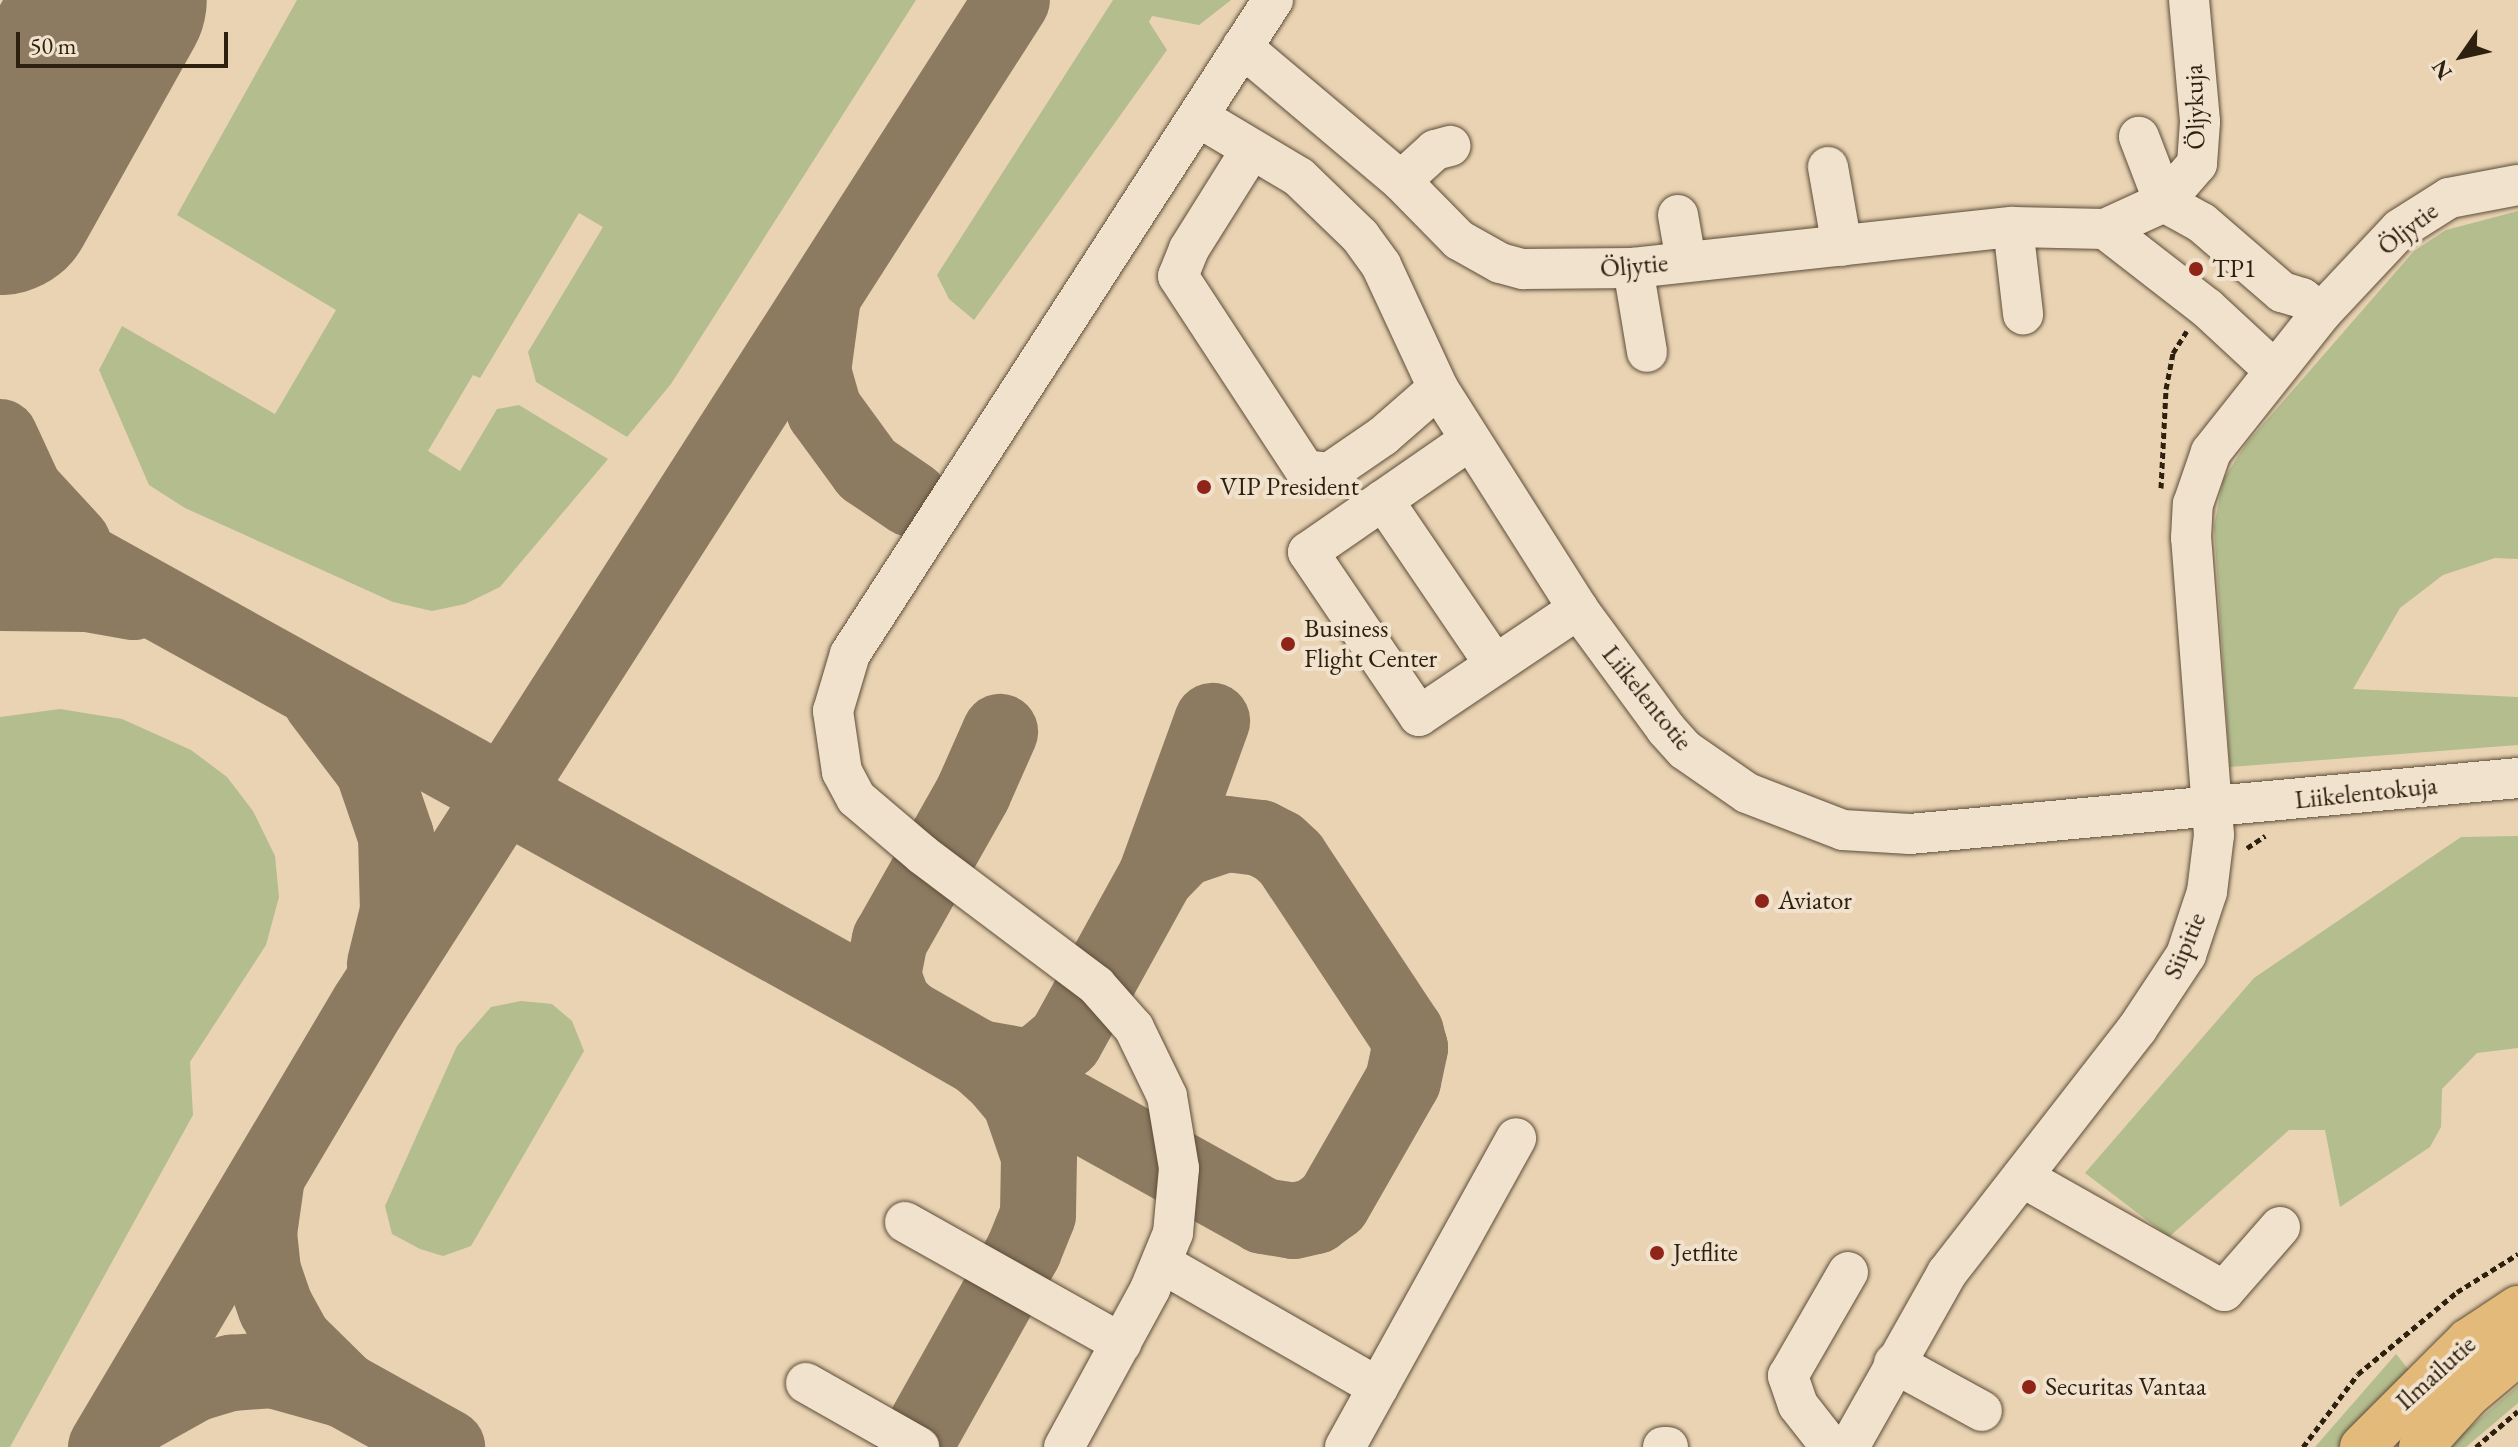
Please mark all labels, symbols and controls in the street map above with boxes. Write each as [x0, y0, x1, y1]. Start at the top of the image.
scale bar [20, 16, 232, 66]
north arrow [2422, 16, 2502, 96]
text: 50 m [30, 30, 77, 61]
text: N [2425, 54, 2459, 85]
street label: Öljykuja [2178, 64, 2212, 150]
street label: Öljytie [2372, 196, 2444, 262]
street label: Öljytie [1599, 247, 1669, 285]
place label: TP1 [2212, 253, 2256, 285]
marker: TP1 [2187, 260, 2205, 278]
place label: VIP President [1220, 471, 1359, 503]
marker: VIP President [1195, 478, 1213, 496]
place label: Business Flight Center [1304, 613, 1437, 674]
marker: Business Flight Center [1279, 635, 1297, 653]
street label: Liikelentotie [1595, 639, 1699, 757]
street label: Liikelentokuja [2293, 770, 2439, 816]
place label: Aviator [1778, 885, 1852, 917]
marker: Aviator [1753, 892, 1771, 910]
street label: Siipitie [2157, 908, 2213, 984]
place label: Jetflite [1673, 1237, 1738, 1269]
marker: Jetflite [1648, 1244, 1666, 1262]
street label: Ilmailutie [2390, 1329, 2482, 1417]
place label: Securitas Vantaa [2045, 1371, 2206, 1403]
marker: Securitas Vantaa [2020, 1378, 2038, 1396]

